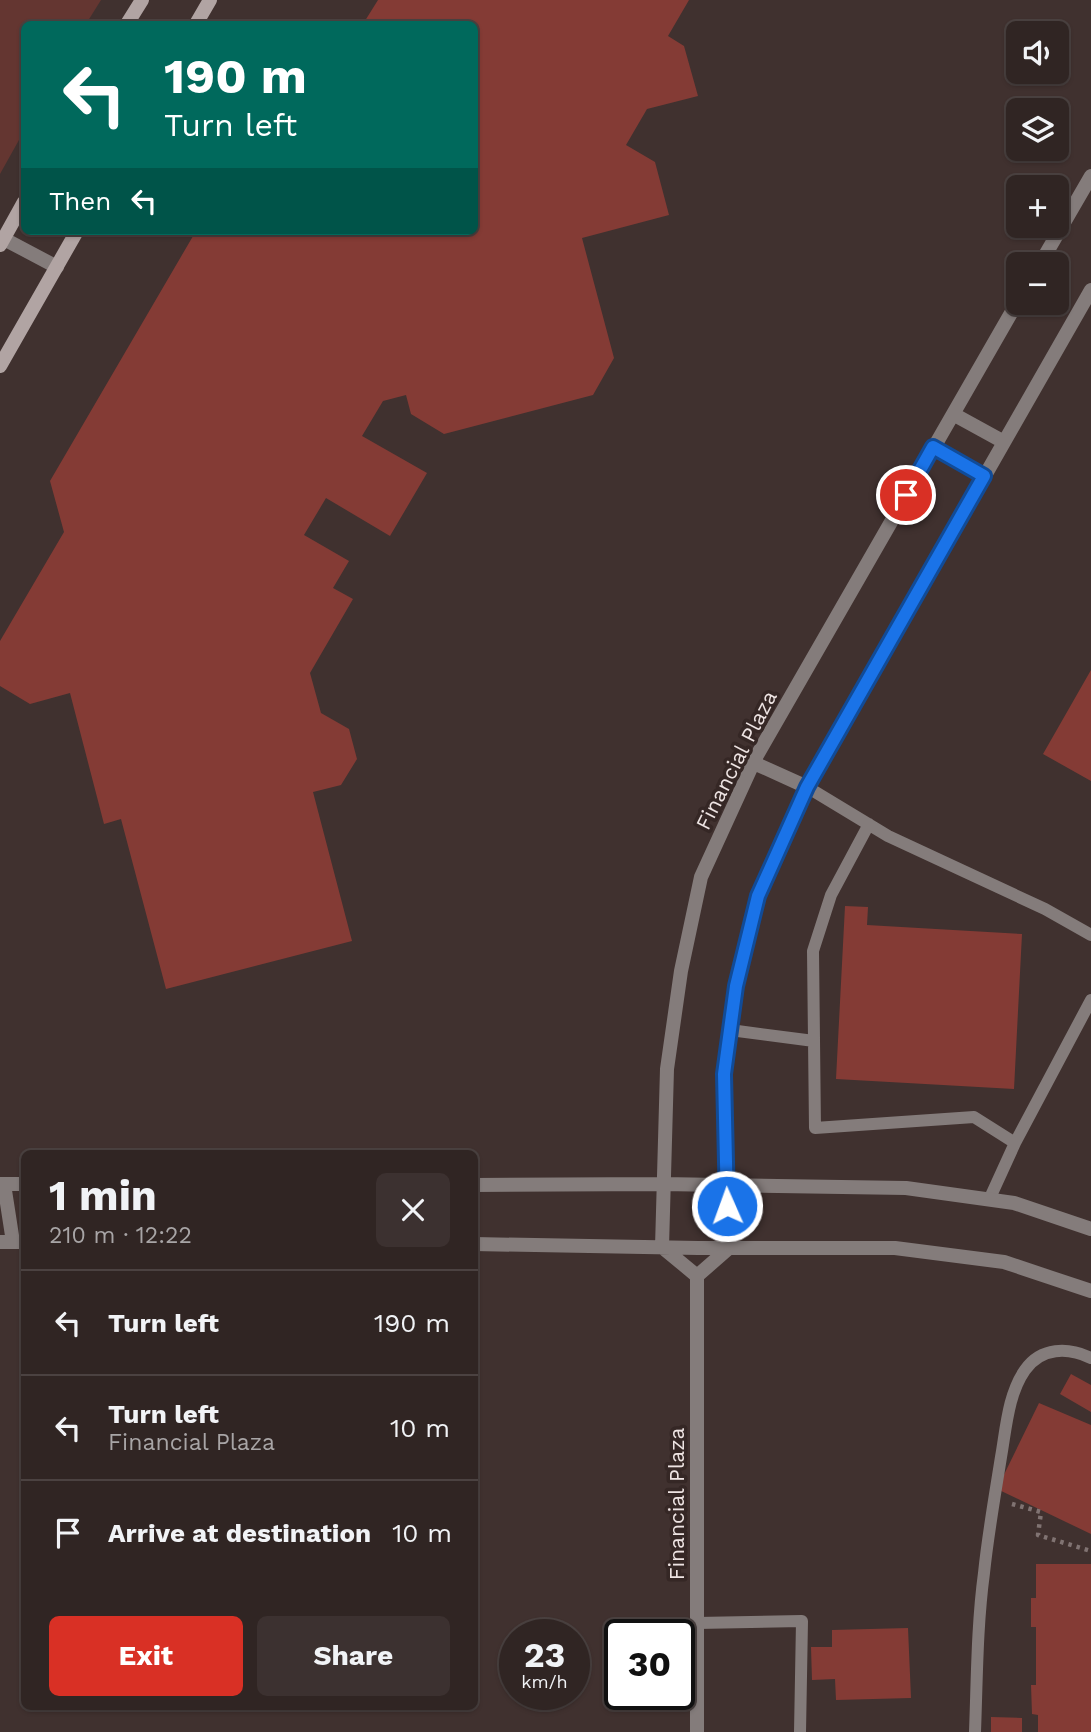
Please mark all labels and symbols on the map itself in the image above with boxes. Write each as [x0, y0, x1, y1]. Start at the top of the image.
pin [876, 465, 936, 525]
street label: Financial Plaza [690, 686, 782, 834]
position arrow [690, 1169, 764, 1243]
street label: Financial Plaza [664, 1428, 689, 1580]
speed limit sign: 30 [604, 1619, 695, 1710]

